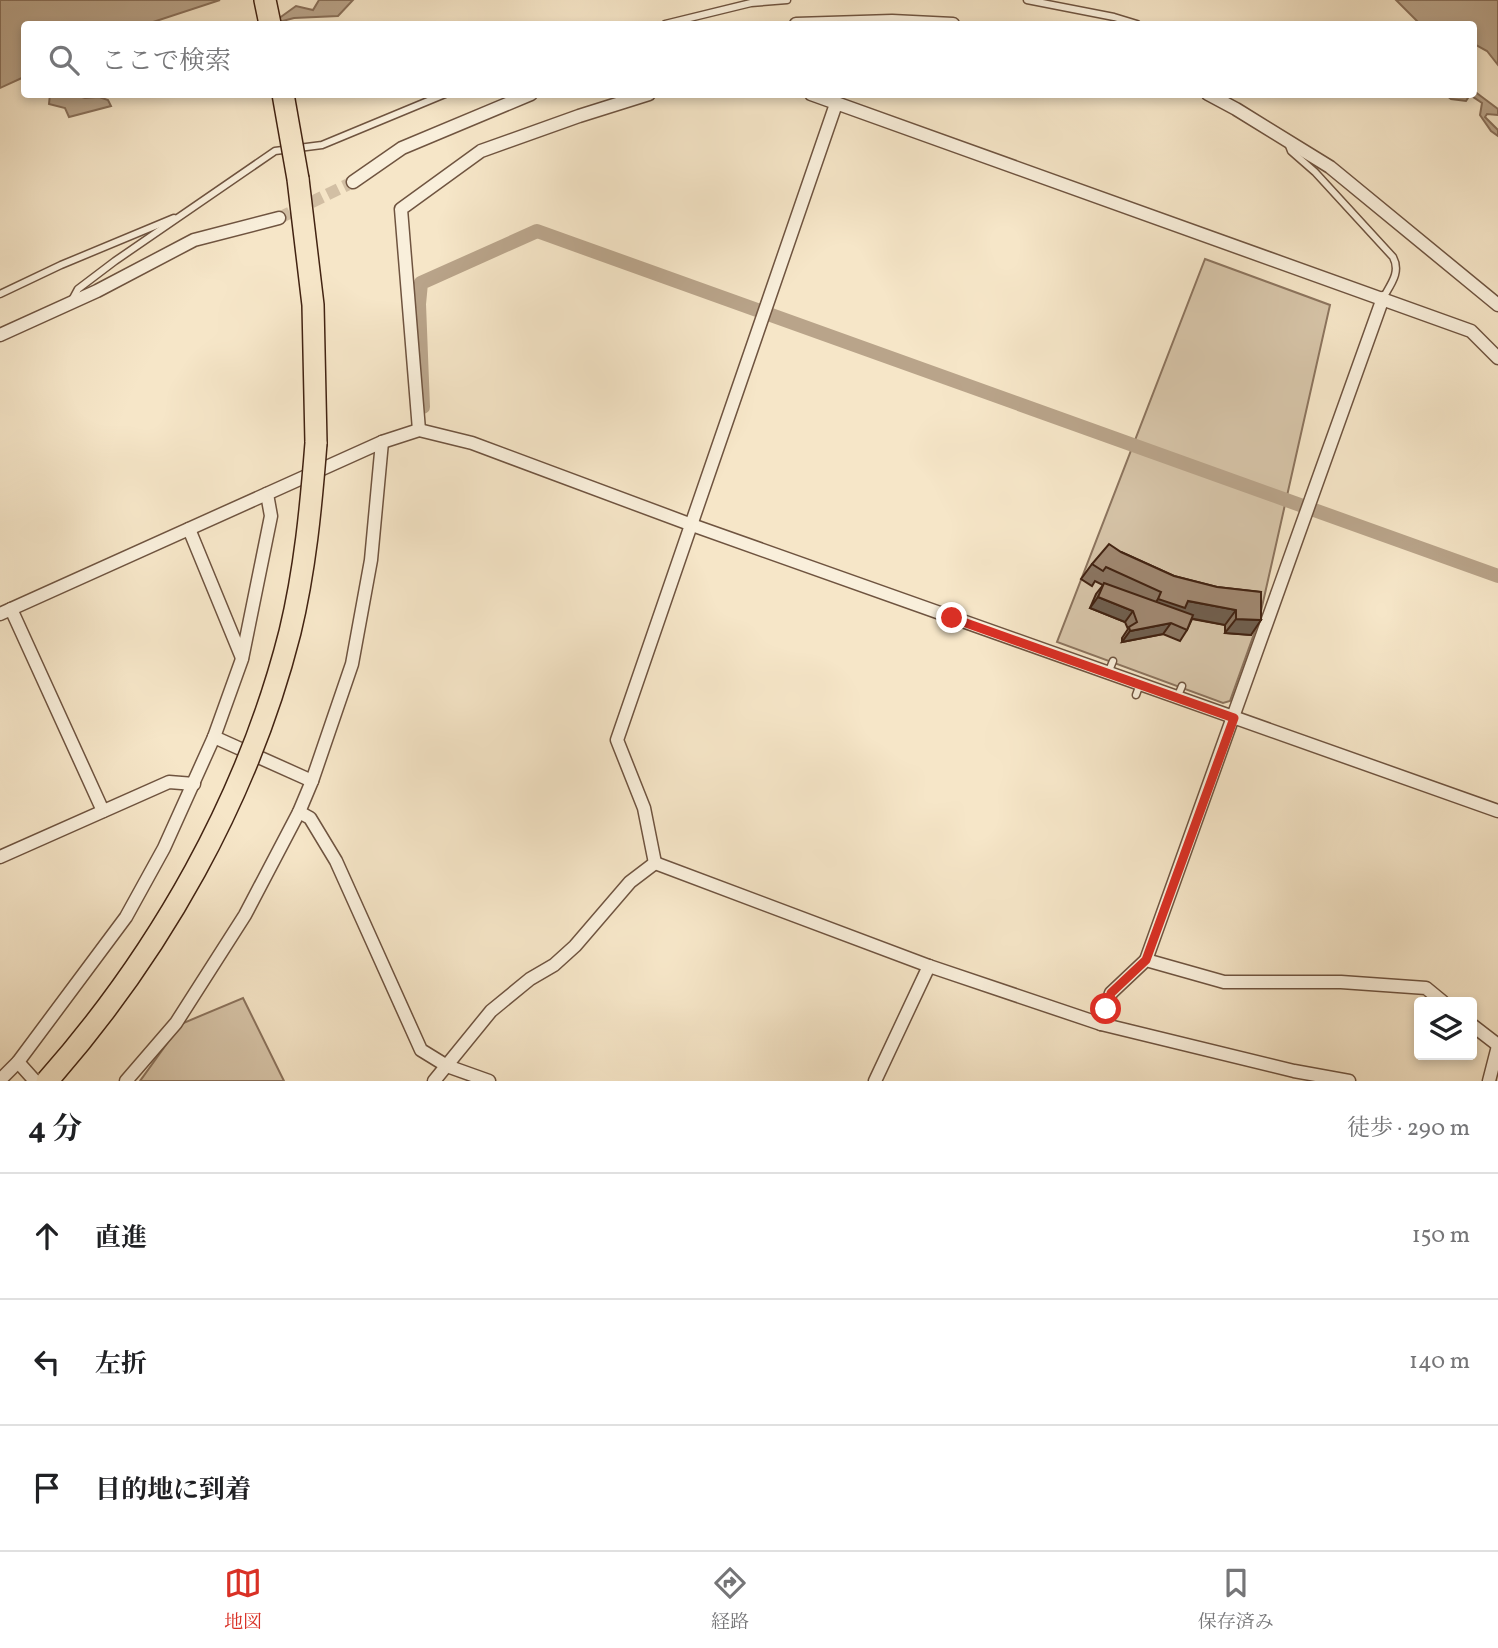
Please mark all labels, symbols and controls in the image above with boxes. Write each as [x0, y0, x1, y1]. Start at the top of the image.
search box [21, 21, 1477, 98]
icon: search [45, 41, 83, 79]
text: ここで検索 [101, 44, 231, 80]
route end [936, 602, 967, 633]
route start [1090, 993, 1121, 1024]
map controls [1414, 997, 1477, 1060]
button: layers [1414, 997, 1477, 1060]
text: 4 分 [28, 1109, 82, 1151]
text: 徒歩 · 290 m [1347, 1113, 1470, 1145]
icon: ahead [28, 1217, 66, 1255]
text: 150 m [1412, 1220, 1470, 1252]
text: 直進 [95, 1221, 147, 1257]
icon: left [28, 1343, 66, 1381]
text: 140 m [1409, 1346, 1470, 1378]
text: 左折 [95, 1347, 147, 1383]
icon: arrive [28, 1469, 66, 1507]
text: 目的地に到着 [95, 1473, 251, 1509]
tab: 地図 [224, 1564, 262, 1636]
tab: 経路 [711, 1564, 749, 1636]
tab: 保存済み [1198, 1564, 1274, 1636]

